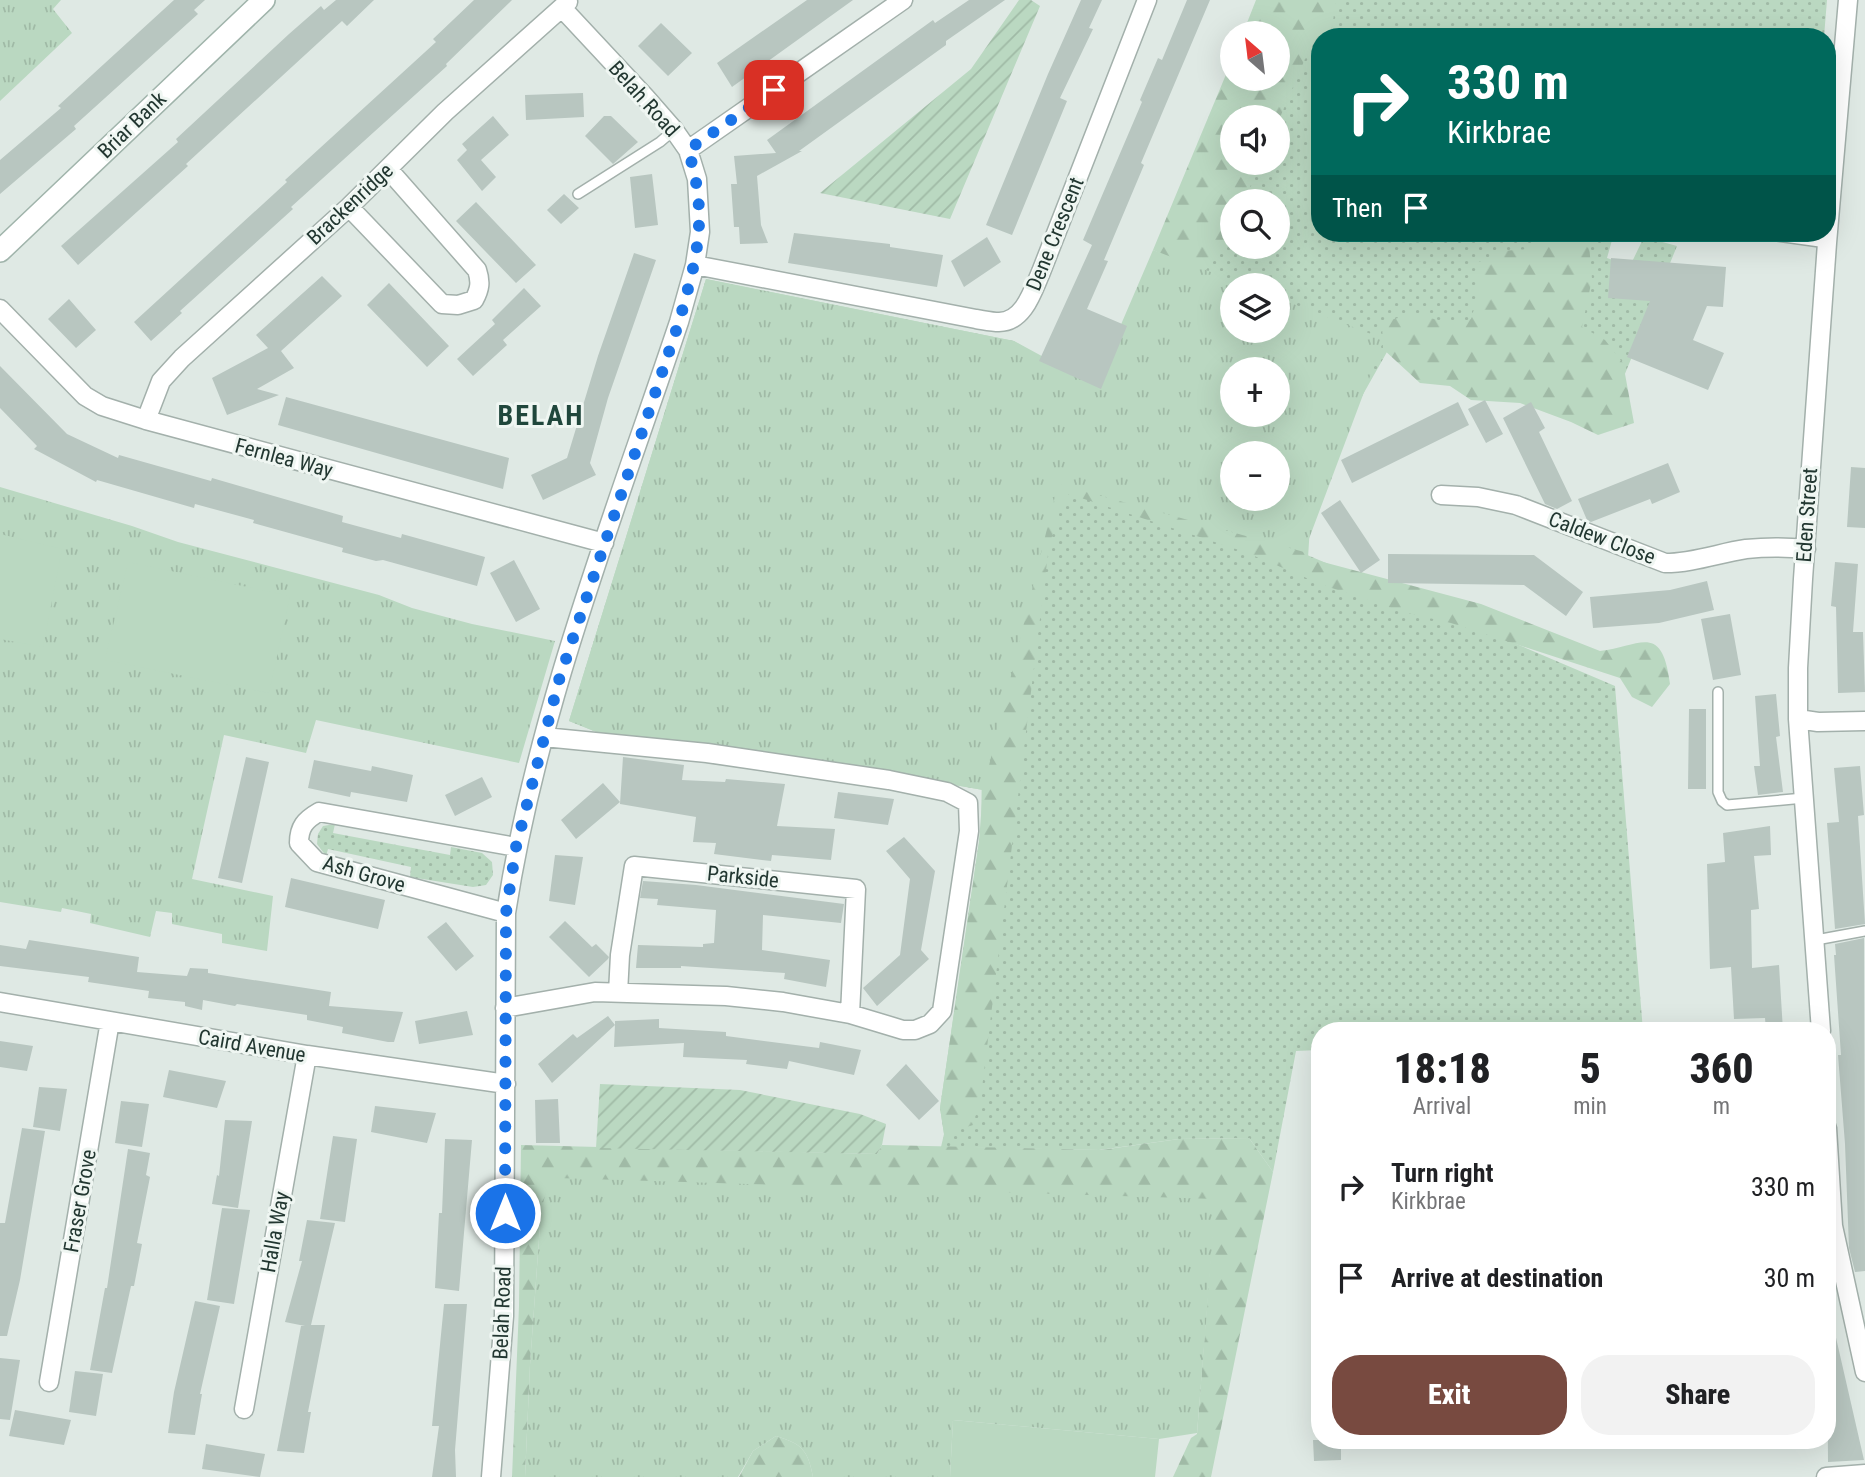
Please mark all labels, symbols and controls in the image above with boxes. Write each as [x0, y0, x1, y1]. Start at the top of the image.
north arrow [1220, 21, 1290, 91]
map controls [1220, 21, 1290, 511]
text: 330 m [1447, 54, 1569, 111]
street label: Belah Road [604, 56, 684, 142]
icon: right [1332, 56, 1423, 147]
pin [744, 60, 804, 120]
icon: arrive [755, 71, 793, 109]
street label: Briar Bank [93, 86, 171, 163]
button: sound [1220, 105, 1290, 175]
text: Kirkbrae [1447, 113, 1551, 151]
street label: Brackenridge [302, 158, 398, 250]
street label: Dene Crescent [1021, 174, 1089, 294]
button: search [1220, 189, 1290, 259]
icon: arrive [1397, 189, 1435, 227]
text: Then [1332, 193, 1383, 223]
button: layers [1220, 273, 1290, 343]
button: + [1220, 357, 1290, 427]
district label: BELAH [497, 399, 585, 432]
street label: Fernlea Way [233, 433, 336, 483]
button: − [1220, 441, 1290, 511]
street label: Eden Street [1792, 467, 1822, 563]
street label: Caldew Close [1545, 507, 1659, 569]
street label: Ash Grove [320, 851, 408, 897]
street label: Parkside [706, 861, 780, 893]
street label: Caird Avenue [196, 1025, 308, 1067]
text: 18:18 [1393, 1044, 1491, 1093]
text: 5 [1579, 1044, 1601, 1093]
text: 360 [1689, 1044, 1754, 1093]
text: Arrival [1413, 1093, 1471, 1120]
text: min [1573, 1093, 1607, 1120]
text: m [1713, 1093, 1730, 1120]
street label: Fraser Grove [59, 1147, 101, 1254]
text: Turn right [1391, 1158, 1493, 1188]
icon: right [1332, 1168, 1370, 1206]
text: 330 m [1751, 1172, 1815, 1202]
position arrow [468, 1176, 542, 1250]
text: Kirkbrae [1391, 1188, 1466, 1215]
street label: Halla Way [256, 1189, 294, 1274]
icon: arrive [1332, 1259, 1370, 1297]
text: Arrive at destination [1391, 1263, 1603, 1293]
text: 30 m [1764, 1263, 1815, 1293]
street label: Belah Road [488, 1266, 516, 1360]
button: Exit [1332, 1355, 1567, 1435]
button: Share [1581, 1355, 1815, 1435]

